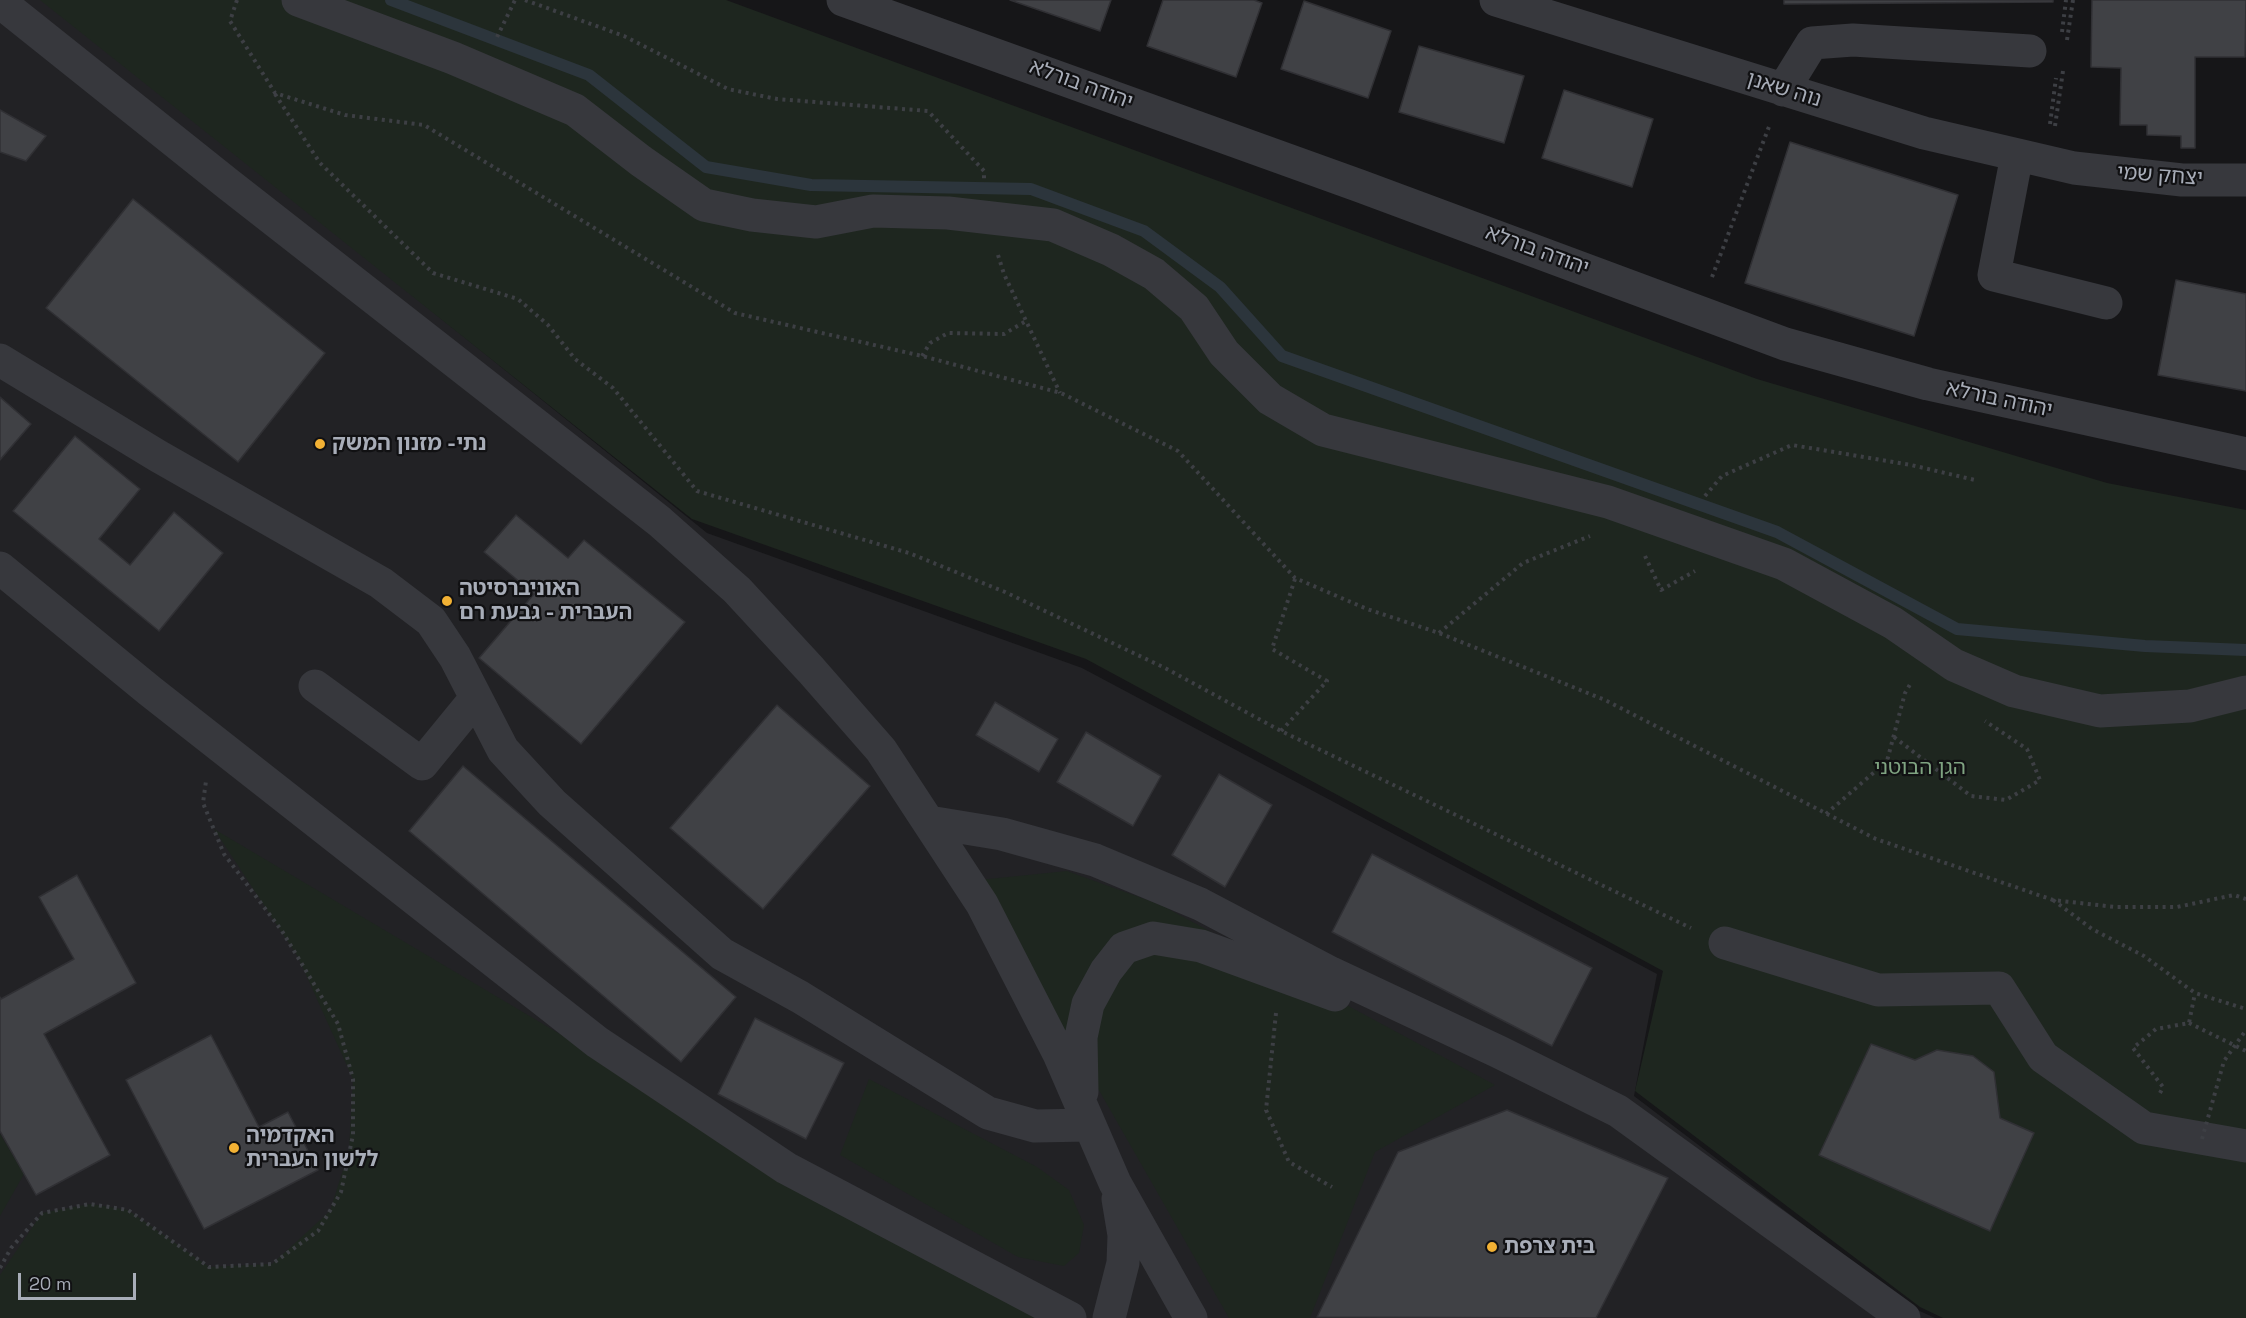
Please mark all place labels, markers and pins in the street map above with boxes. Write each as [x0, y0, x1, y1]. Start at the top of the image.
place label: נתי- מזנון המשק [332, 431, 486, 457]
marker: נתי- מזנון המשק [313, 437, 327, 451]
place label: האוניברסיטה העברית - גבעת רם [459, 576, 632, 626]
marker: האוניברסיטה העברית - גבעת רם [440, 594, 454, 608]
place label: האקדמיה ללשון העברית [246, 1123, 378, 1173]
marker: האקדמיה ללשון העברית [227, 1141, 241, 1155]
place label: בית צרפת [1504, 1234, 1595, 1260]
marker: בית צרפת [1485, 1240, 1499, 1254]

